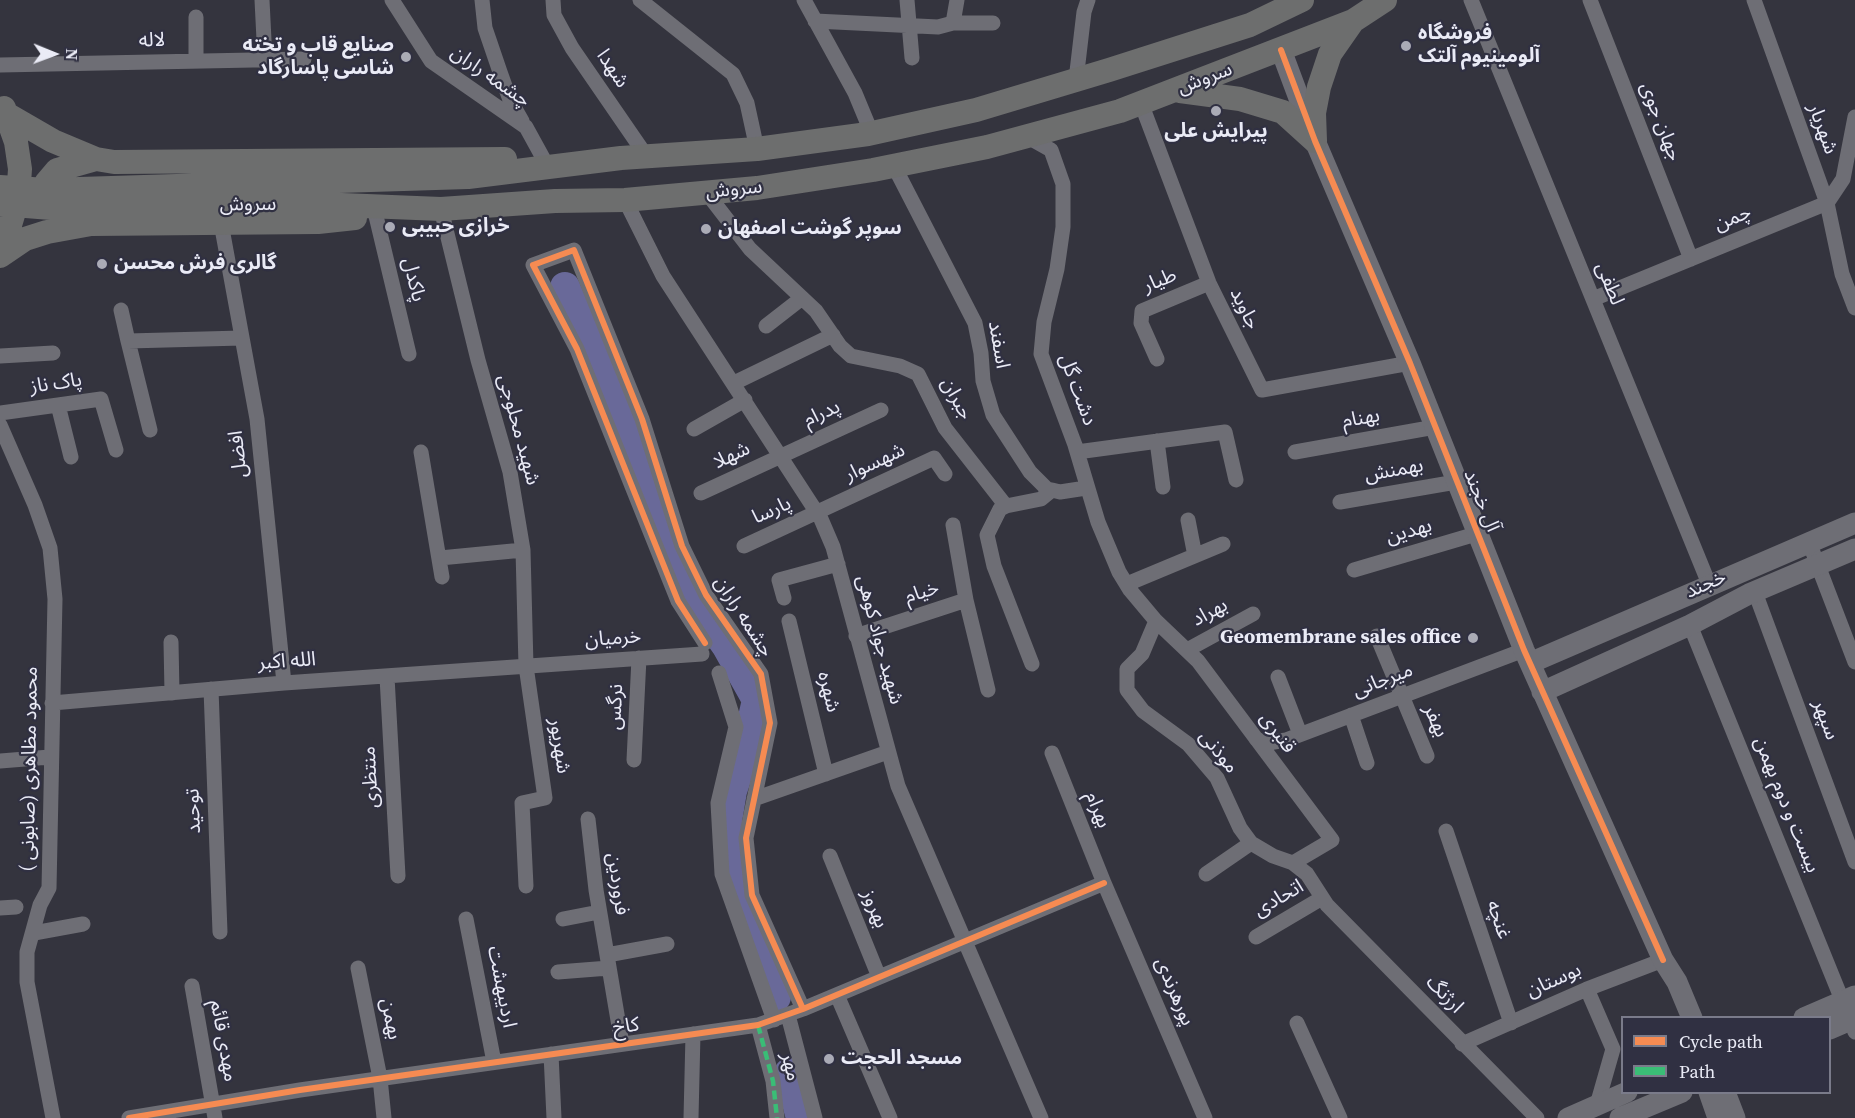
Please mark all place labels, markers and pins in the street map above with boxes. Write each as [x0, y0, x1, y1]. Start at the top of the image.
place label: فروشگاه آلومینیوم آلتک [1418, 22, 1540, 69]
place label: صنایع قاب و تخته شاسی پاسارگاد [243, 34, 394, 81]
marker: فروشگاه آلومینیوم آلتک [1399, 39, 1413, 53]
marker: صنایع قاب و تخته شاسی پاسارگاد [399, 50, 413, 64]
marker: پیرایش علی [1209, 104, 1223, 118]
place label: پیرایش علی [1164, 120, 1268, 144]
place label: خرازی حبیبی [402, 215, 510, 239]
place label: سوپر گوشت اصفهان [718, 217, 902, 241]
marker: خرازی حبیبی [383, 220, 397, 234]
marker: سوپر گوشت اصفهان [699, 222, 713, 236]
place label: گالری فرش محسن [114, 252, 276, 276]
marker: گالری فرش محسن [95, 257, 109, 271]
place label: Geomembrane sales office [1220, 626, 1461, 650]
marker: Geomembrane sales office [1466, 631, 1480, 645]
place label: مسجد الحجت [841, 1047, 962, 1071]
marker: مسجد الحجت [822, 1052, 836, 1066]

